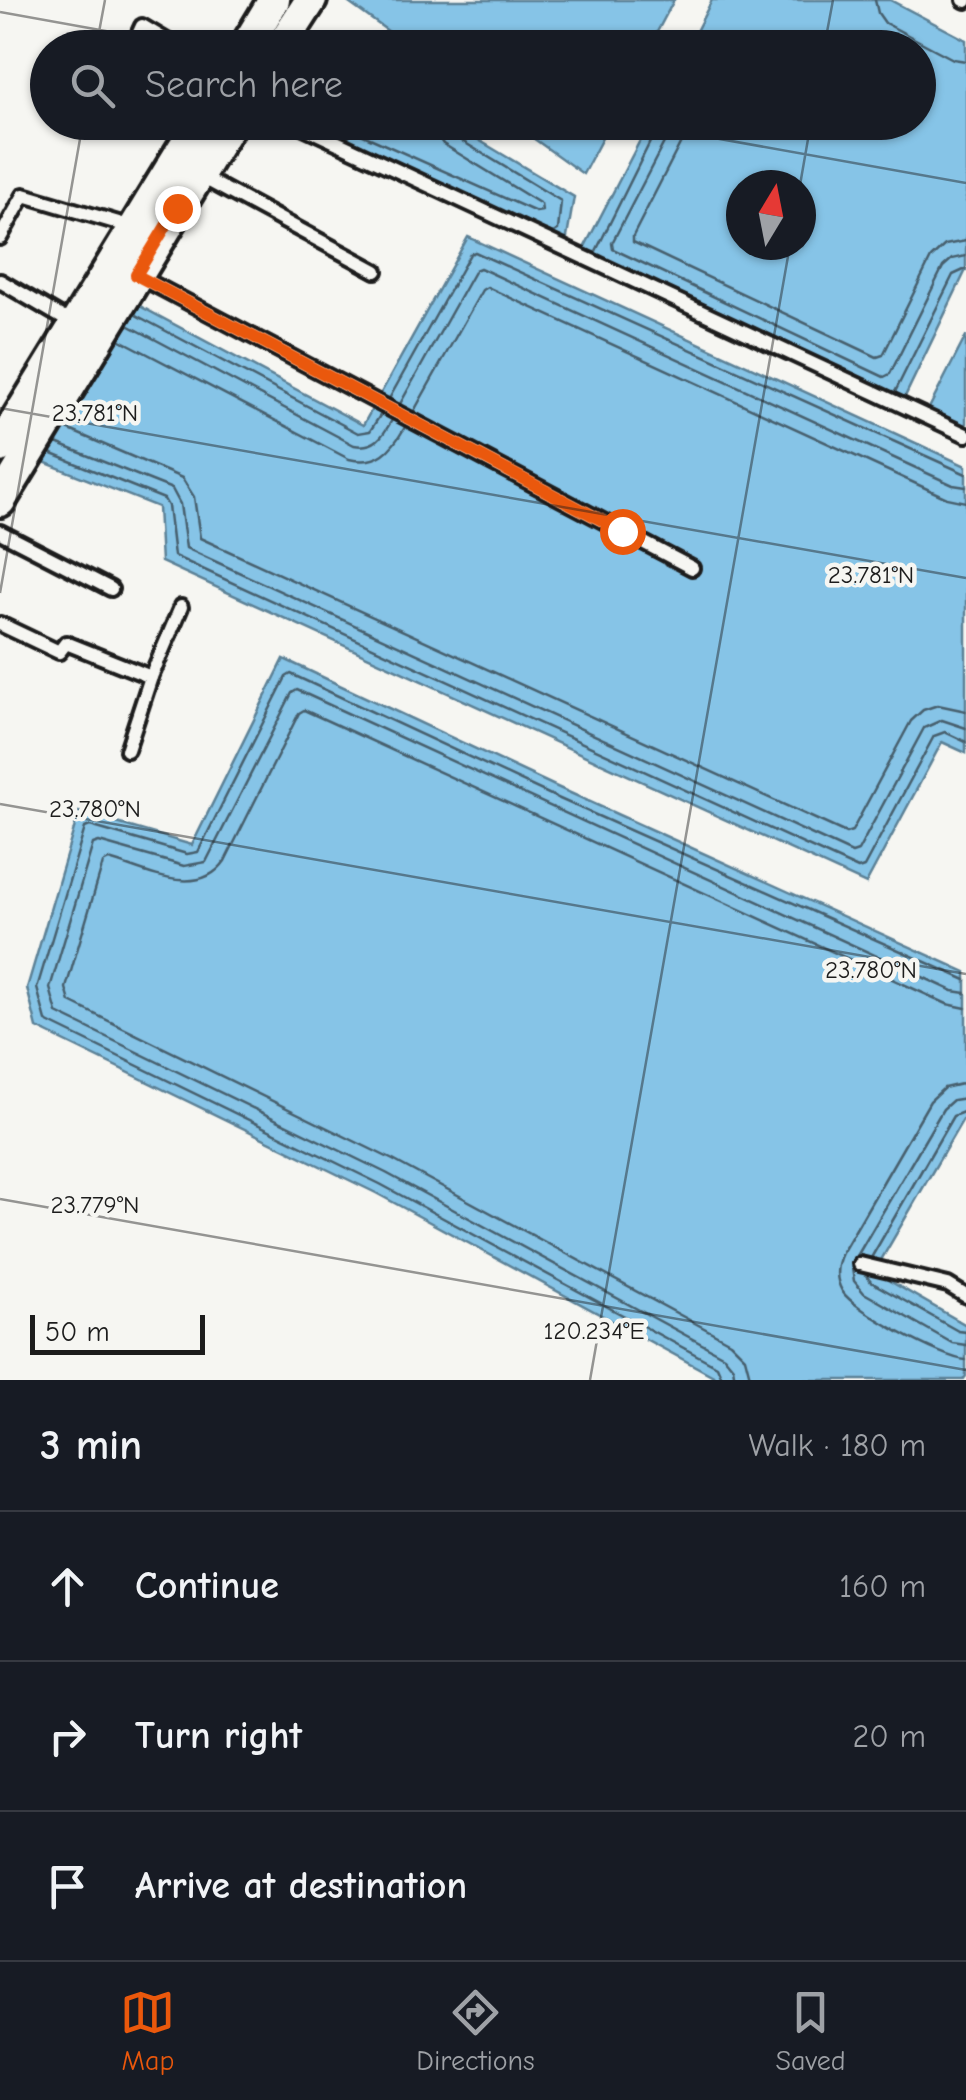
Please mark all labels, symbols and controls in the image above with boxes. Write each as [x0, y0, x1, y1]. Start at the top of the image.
search box [30, 30, 936, 140]
icon: search [65, 58, 120, 113]
text: Search here [145, 63, 343, 107]
north arrow [726, 170, 816, 260]
route end [155, 186, 201, 232]
text: 23.781°N [52, 398, 138, 427]
route start [600, 509, 646, 555]
text: 23.781°N [828, 560, 914, 589]
text: 23.780°N [49, 794, 141, 823]
text: 23.780°N [825, 955, 917, 984]
text: 23.779°N [50, 1190, 140, 1219]
scale bar [30, 1310, 205, 1354]
text: 50 m [45, 1316, 110, 1348]
text: 120.234°E [543, 1316, 645, 1345]
text: 3 min [40, 1421, 142, 1470]
text: Walk · 180 m [749, 1427, 926, 1464]
icon: ahead [40, 1559, 95, 1614]
text: Continue [135, 1564, 279, 1608]
text: 160 m [839, 1568, 926, 1605]
icon: right [40, 1709, 95, 1764]
text: Turn right [135, 1714, 302, 1758]
text: 20 m [853, 1718, 926, 1755]
icon: arrive [40, 1859, 95, 1914]
text: Arrive at destination [135, 1864, 467, 1908]
tab: Map [120, 1985, 175, 2077]
tab: Directions [416, 1985, 535, 2077]
tab: Saved [776, 1985, 846, 2077]

